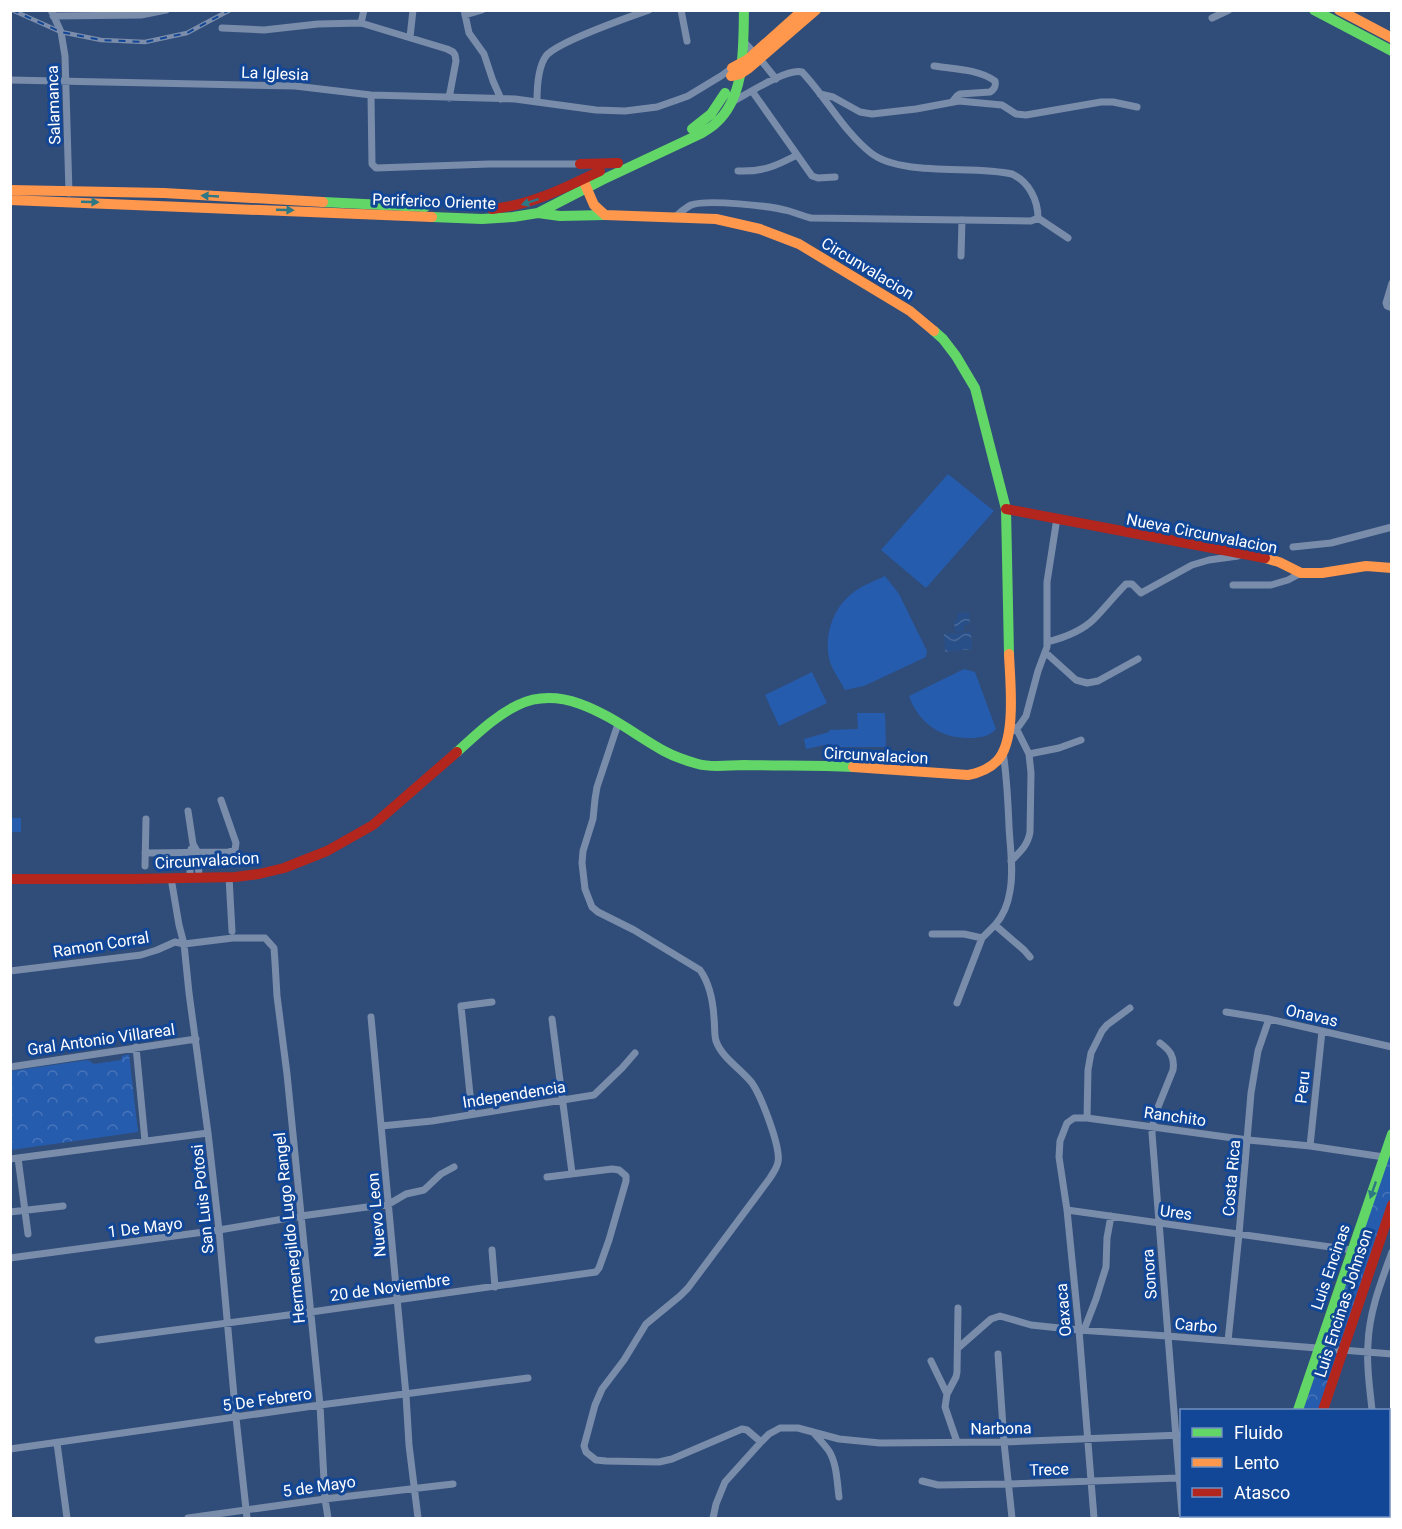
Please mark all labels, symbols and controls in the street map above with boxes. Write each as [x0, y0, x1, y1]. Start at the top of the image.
street label: La Iglesia [241, 63, 309, 84]
street label: Salamanca [43, 65, 64, 145]
street label: Periferico Oriente [372, 190, 496, 213]
one-way arrow [201, 191, 220, 200]
one-way arrow [80, 198, 99, 207]
one-way arrow [521, 198, 539, 207]
one-way arrow [275, 206, 294, 215]
street label: Circunvalacion [818, 233, 918, 304]
street label: Nueva Circunvalacion [1125, 510, 1279, 557]
street label: Circunvalacion [823, 743, 929, 768]
street label: Circunvalacion [154, 848, 260, 873]
street label: Ramon Corral [52, 928, 151, 961]
street label: Onavas [1284, 1000, 1340, 1031]
street label: Gral Antonio Villareal [26, 1020, 176, 1059]
street label: Peru [1291, 1070, 1314, 1104]
street label: Independencia [461, 1077, 567, 1112]
street label: Ranchito [1143, 1103, 1207, 1130]
street label: Hermenegildo Lugo Rangel [270, 1131, 309, 1324]
street label: Costa Rica [1219, 1139, 1244, 1217]
street label: San Luis Potosi [187, 1143, 218, 1254]
street label: Nuevo Leon [363, 1172, 390, 1258]
one-way arrow [1367, 1181, 1377, 1199]
street label: Ures [1159, 1201, 1193, 1224]
street label: 1 De Mayo [107, 1213, 183, 1241]
street label: Luis Encinas [1307, 1222, 1354, 1312]
street label: Luis Encinas Johnson [1310, 1227, 1376, 1380]
street label: Sonora [1138, 1248, 1161, 1300]
street label: 20 de Noviembre [329, 1270, 451, 1305]
street label: Oaxaca [1052, 1283, 1075, 1337]
street label: Carbo [1174, 1314, 1218, 1337]
street label: 5 De Febrero [221, 1384, 313, 1415]
legend [1180, 1409, 1390, 1517]
street label: Narbona [970, 1418, 1032, 1439]
text: Fluido [1234, 1422, 1283, 1443]
text: Lento [1234, 1452, 1279, 1473]
street label: Trece [1029, 1459, 1069, 1480]
street label: 5 de Mayo [281, 1472, 357, 1501]
text: Atasco [1234, 1482, 1290, 1503]

